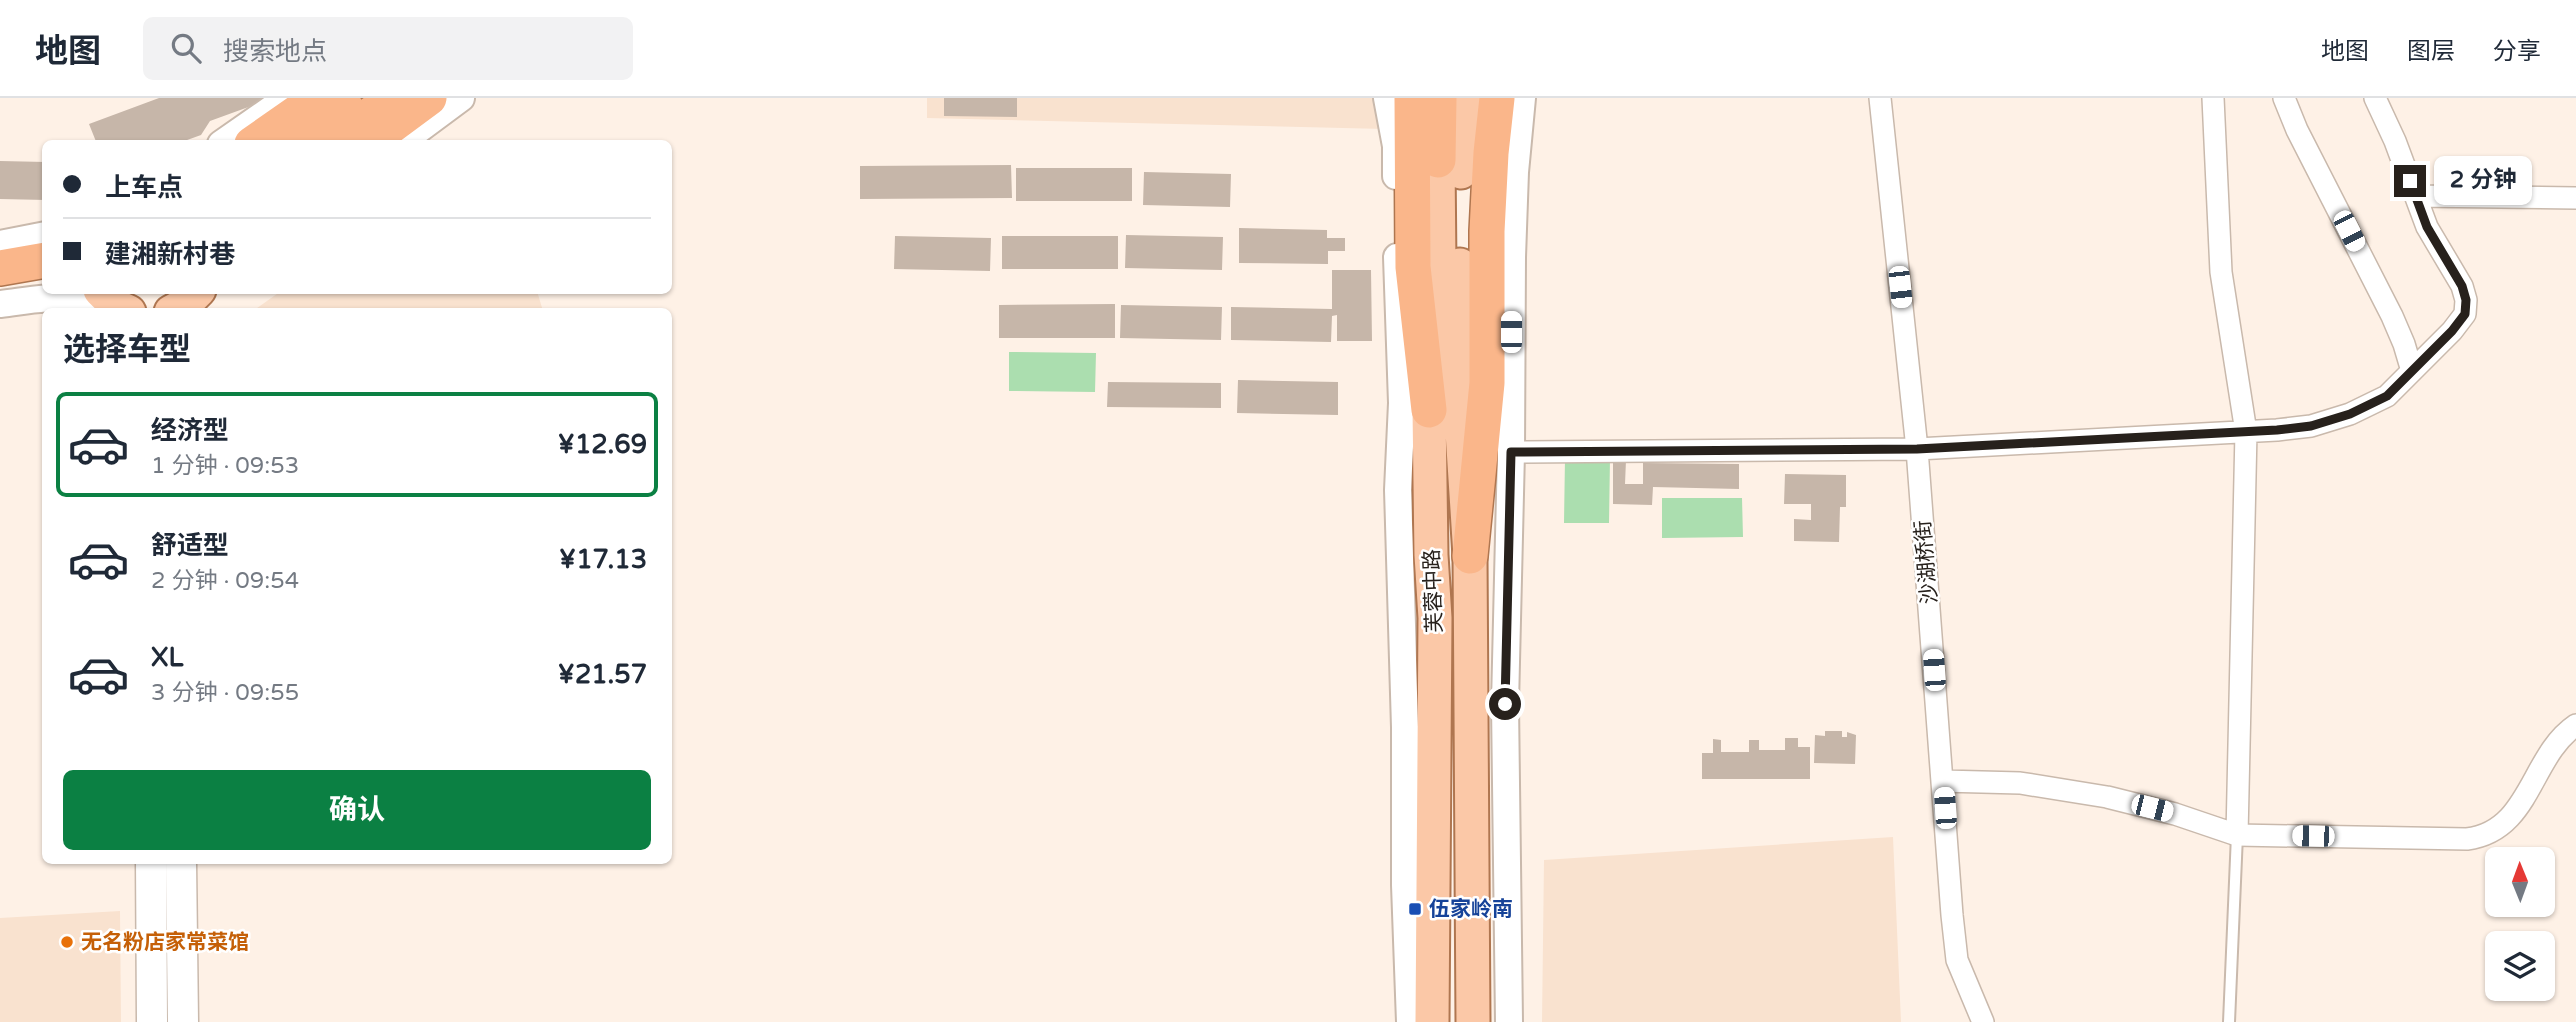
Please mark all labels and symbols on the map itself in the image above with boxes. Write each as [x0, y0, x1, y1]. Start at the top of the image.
callout: 2 分钟 [2434, 156, 2532, 206]
route end [2394, 165, 2426, 197]
car [2331, 208, 2368, 254]
car [1888, 265, 1913, 309]
car [1501, 311, 1522, 353]
street label: 沙湖桥街 [1910, 519, 1943, 605]
street label: 芙蓉中路 [1420, 549, 1447, 633]
car [1923, 648, 1946, 692]
route start [1489, 688, 1521, 720]
car [1934, 786, 1957, 830]
car [2130, 793, 2175, 823]
car [2292, 825, 2335, 847]
north arrow [2485, 847, 2555, 917]
place label: 伍家岭南 [1429, 897, 1513, 922]
marker: 伍家岭南 [1407, 901, 1423, 917]
place label: 无名粉店家常菜馆 [81, 930, 249, 955]
marker: 无名粉店家常菜馆 [59, 934, 75, 950]

